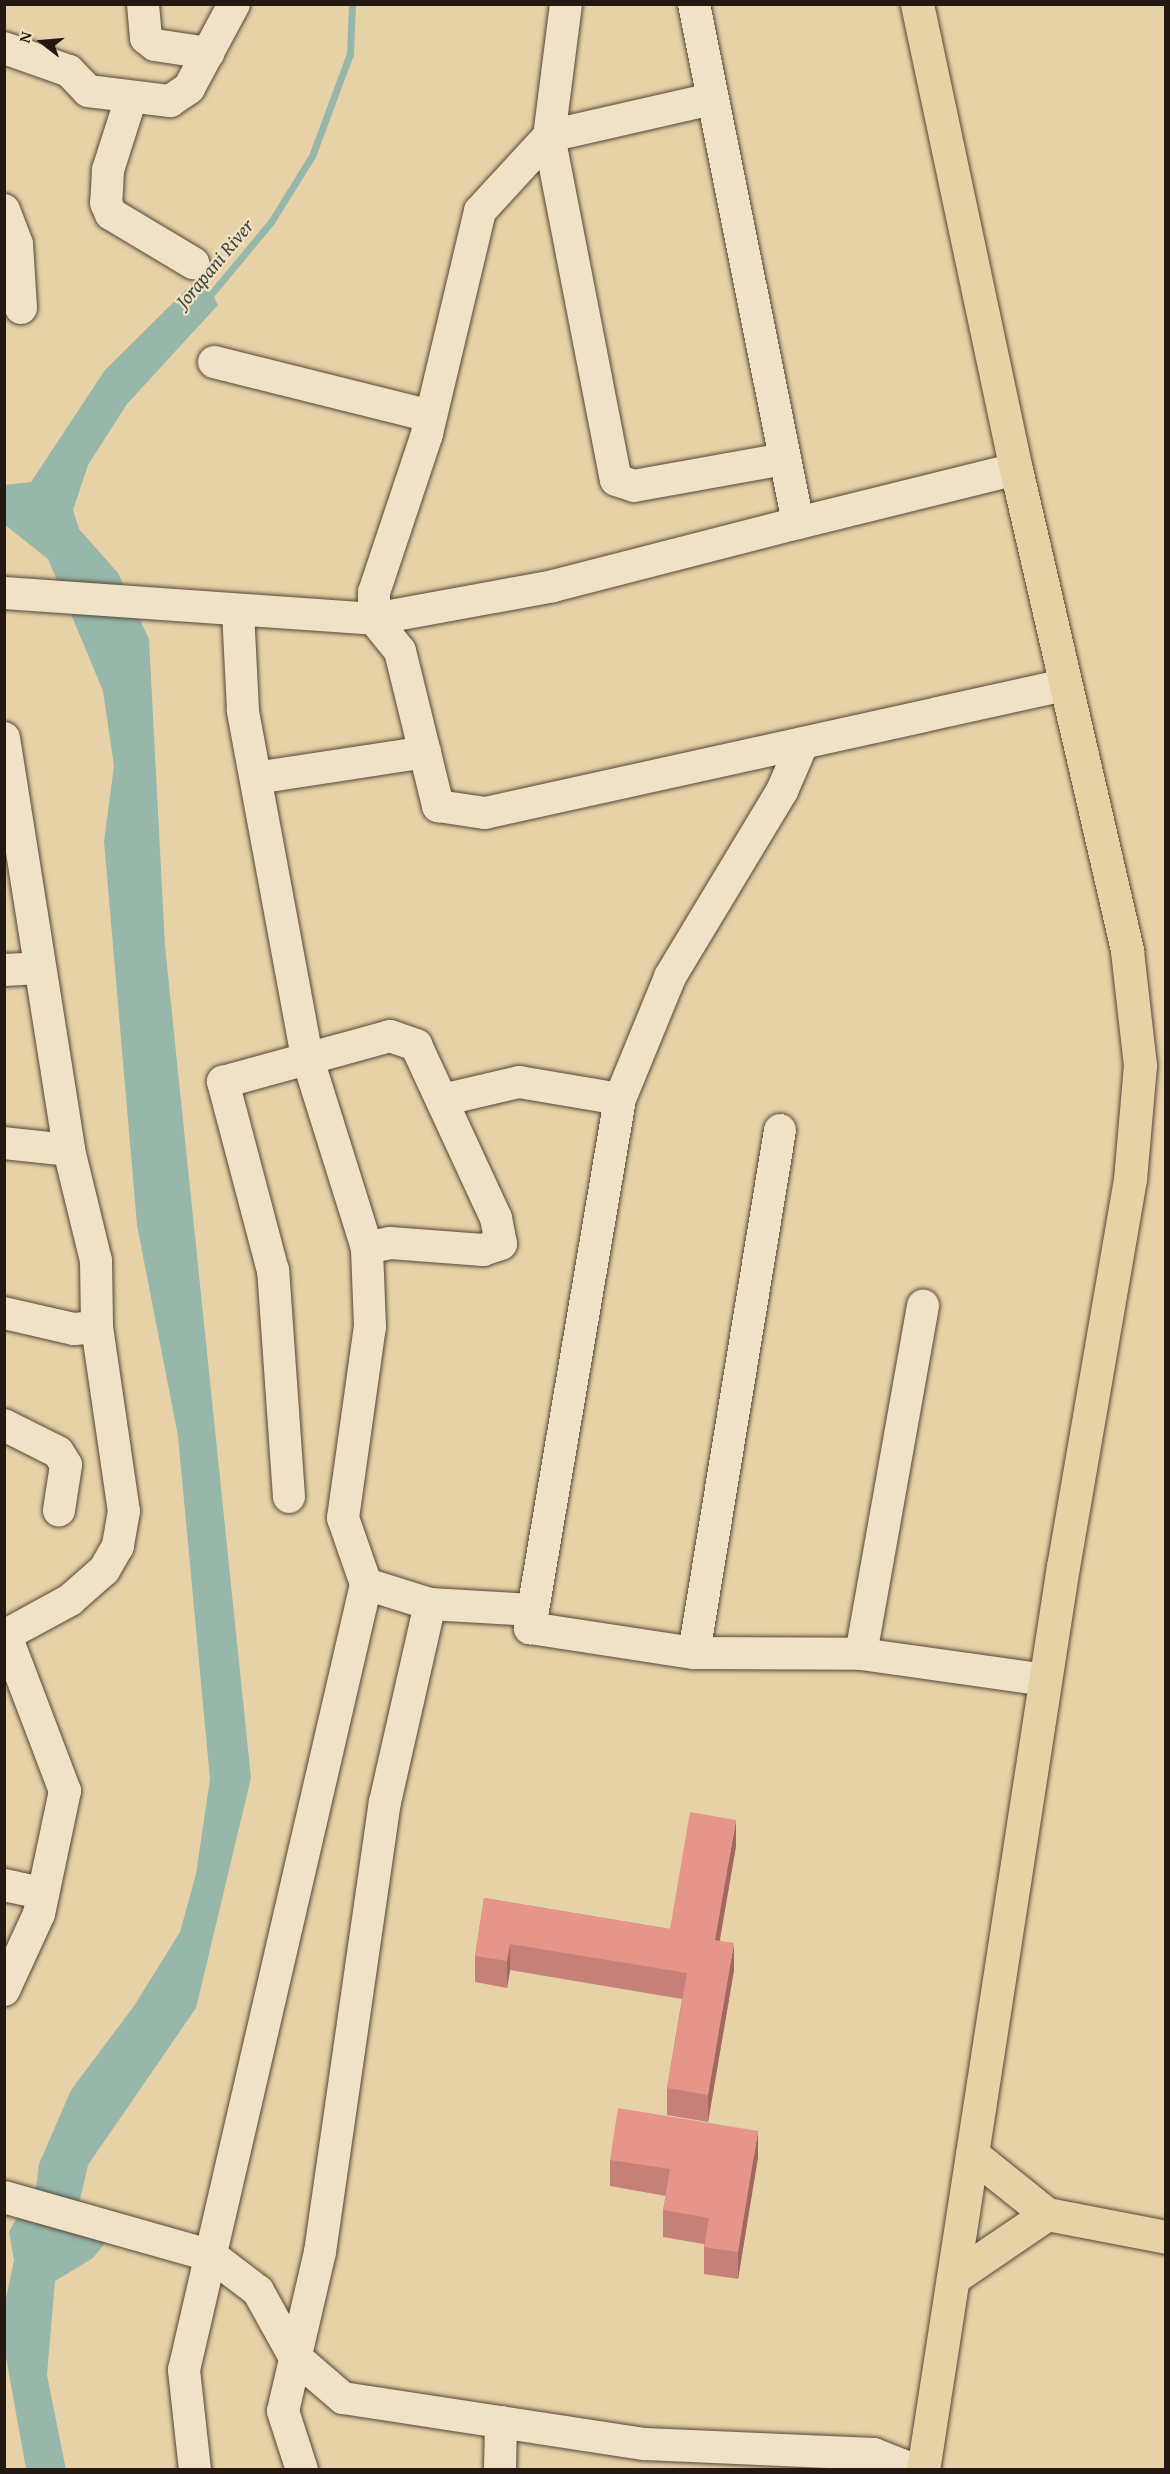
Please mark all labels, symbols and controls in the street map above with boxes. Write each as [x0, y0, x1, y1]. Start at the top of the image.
north arrow [12, 12, 72, 72]
text: N [12, 29, 38, 45]
water label: Jorapani River [170, 214, 258, 312]

